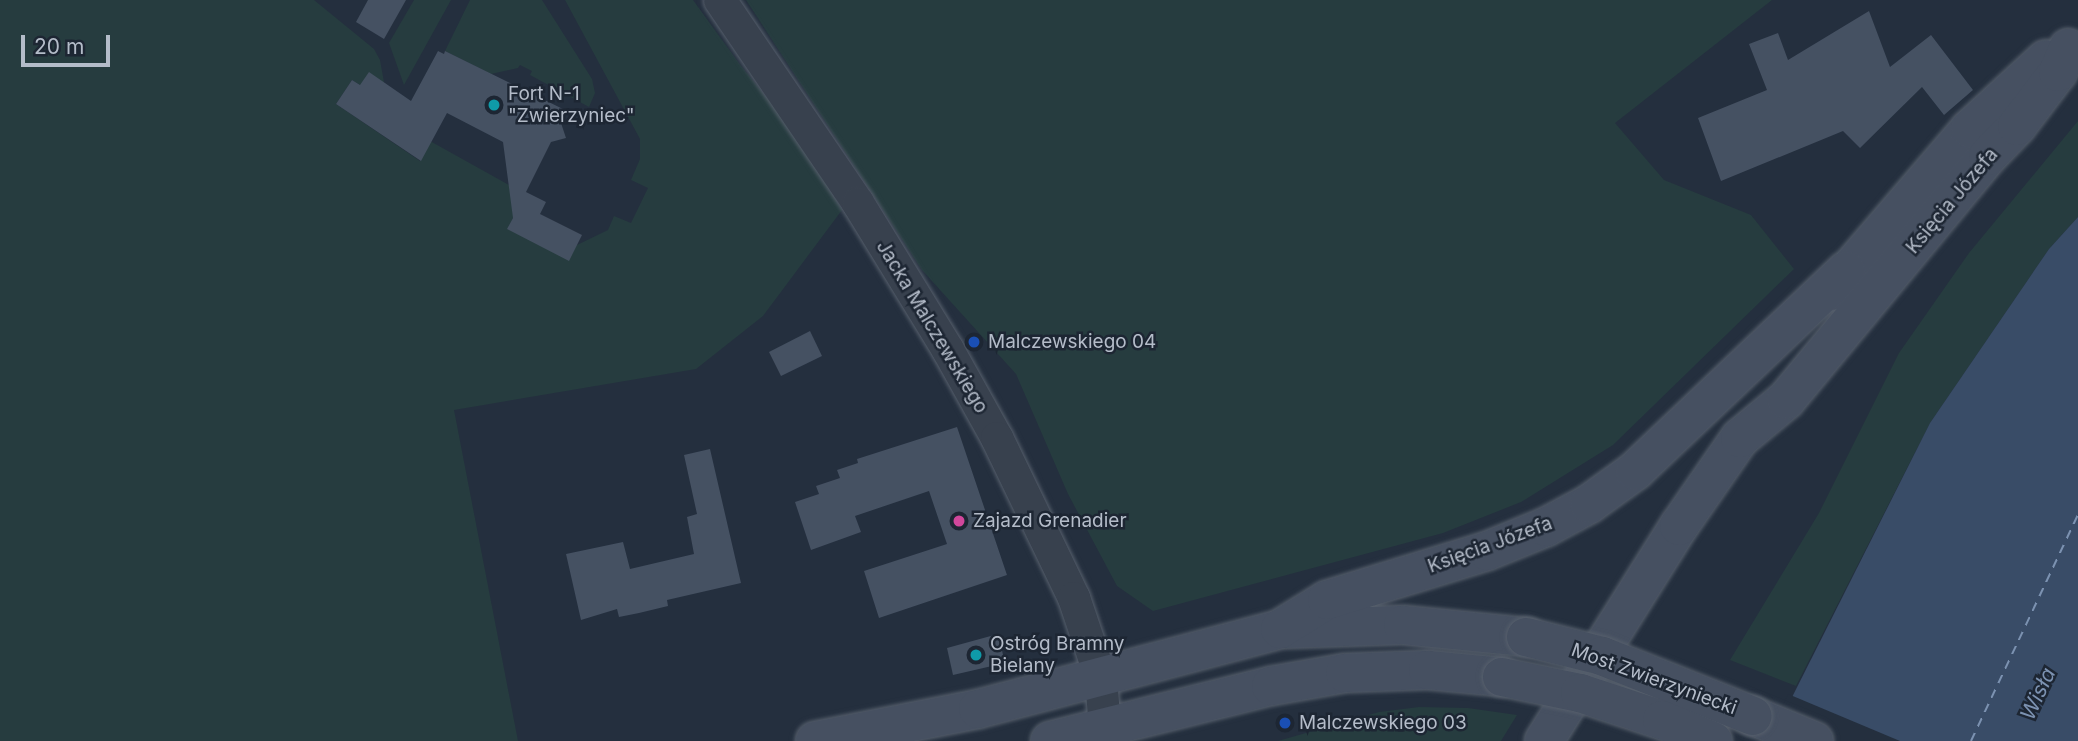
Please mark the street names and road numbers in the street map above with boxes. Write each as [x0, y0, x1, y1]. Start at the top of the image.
street label: Księcia Józefa [1901, 144, 2003, 258]
street label: Jacka Malczewskiego [871, 236, 993, 418]
street label: Księcia Józefa [1425, 512, 1555, 578]
street label: Most Zwierzyniecki [1568, 638, 1740, 720]

